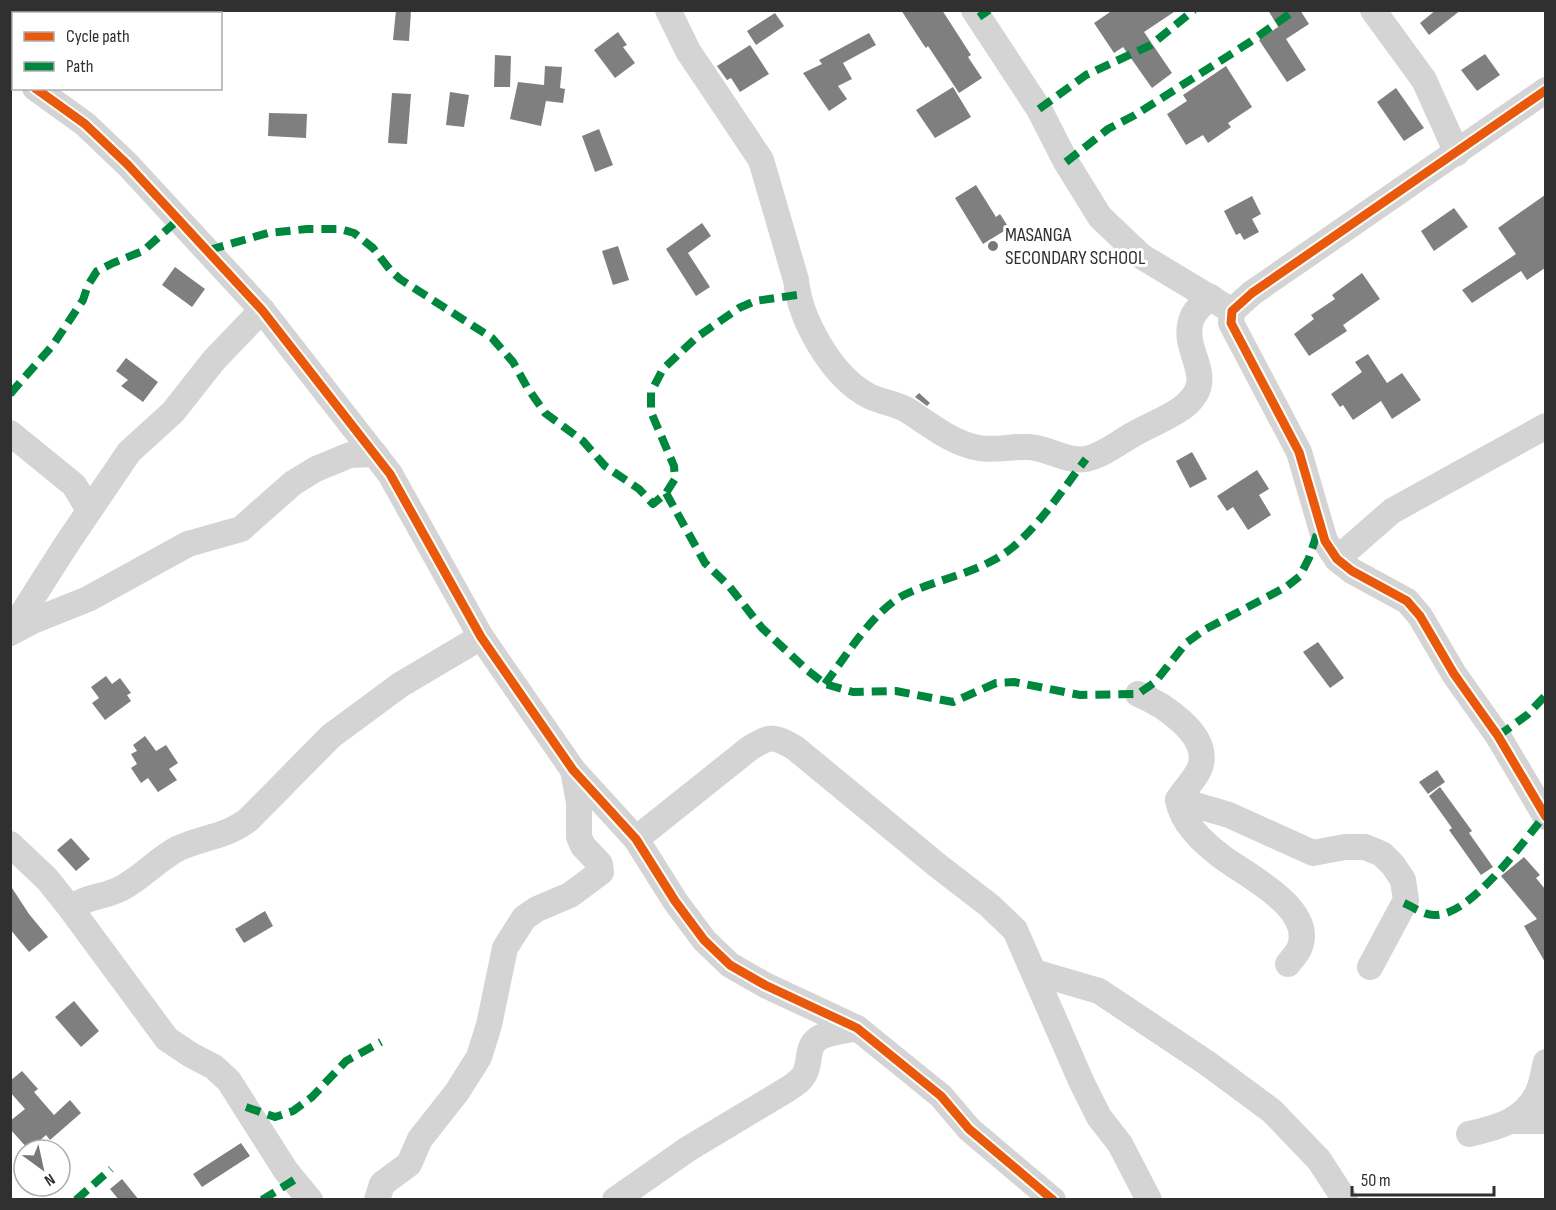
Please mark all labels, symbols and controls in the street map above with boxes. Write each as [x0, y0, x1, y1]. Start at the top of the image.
legend [12, 12, 222, 90]
text: Cycle path [66, 26, 130, 47]
text: Path [66, 56, 94, 77]
place label: MASANGA SECONDARY SCHOOL [1005, 223, 1146, 270]
marker: MASANGA SECONDARY SCHOOL [986, 239, 1000, 253]
north arrow [12, 1138, 72, 1198]
scale bar [1352, 1159, 1494, 1197]
text: N [41, 1169, 58, 1190]
text: 50 m [1361, 1170, 1391, 1191]

